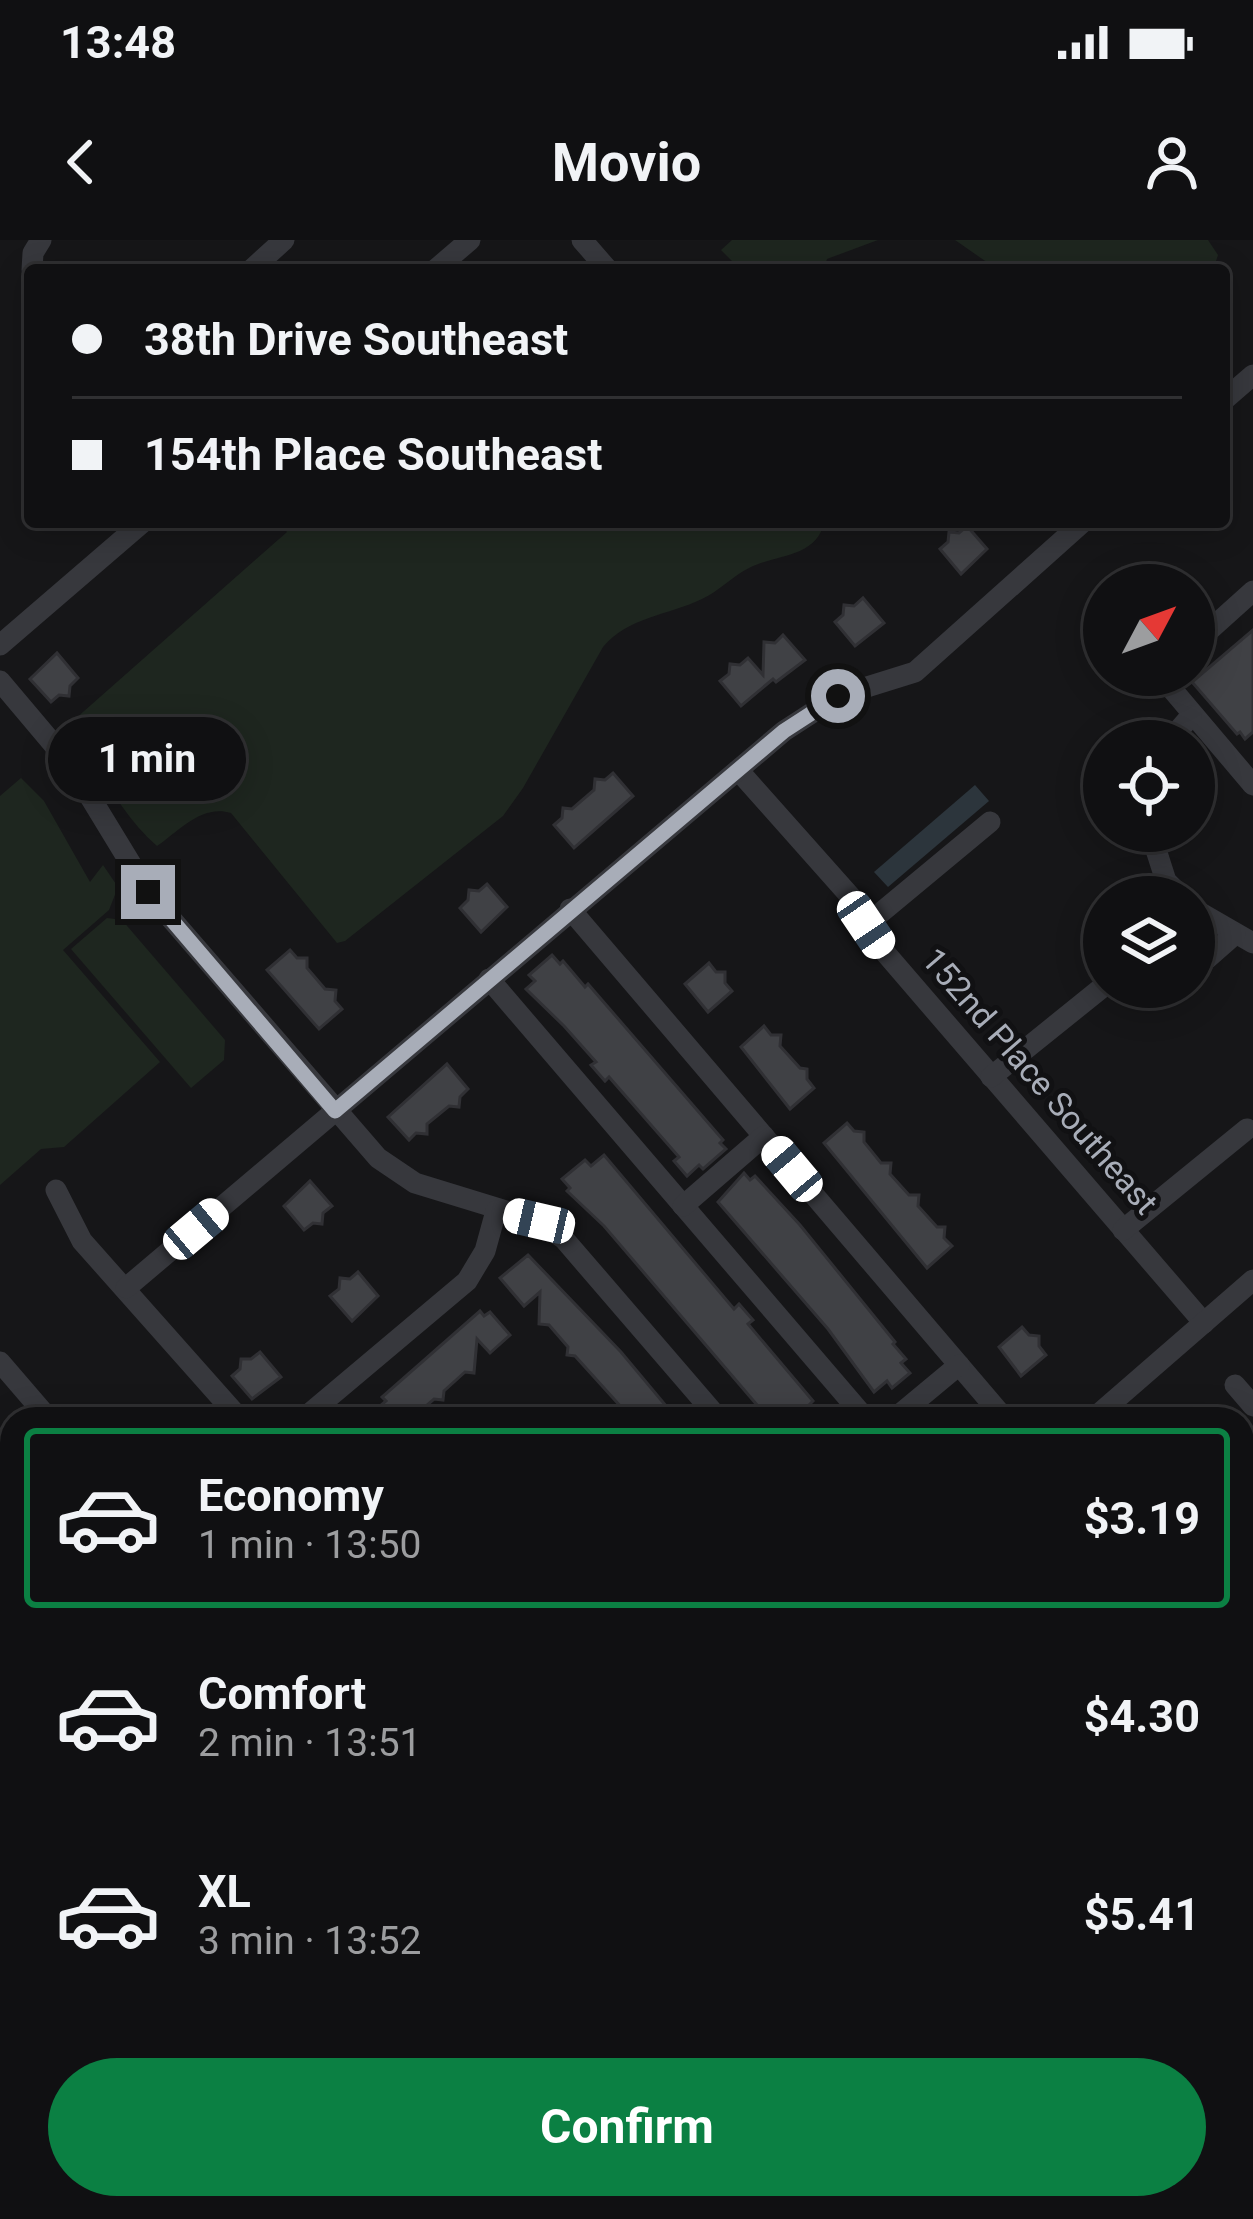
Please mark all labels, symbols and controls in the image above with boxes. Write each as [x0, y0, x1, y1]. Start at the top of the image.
text: 13:48 [60, 16, 176, 69]
icon: back [48, 129, 114, 195]
icon: person [1139, 129, 1205, 195]
text: Movio [552, 131, 701, 194]
text: 38th Drive Southeast [144, 313, 568, 366]
text: 154th Place Southeast [144, 428, 602, 481]
north arrow [1083, 564, 1215, 696]
map controls [1083, 564, 1215, 1008]
route start [811, 669, 865, 723]
callout: 1 min [49, 718, 247, 802]
button: locate [1083, 720, 1215, 852]
text: 1 min [98, 736, 196, 782]
route end [121, 865, 175, 919]
button: layers [1083, 876, 1215, 1008]
car [831, 885, 901, 965]
street label: 152nd Place Southeast [914, 940, 1166, 1222]
car [755, 1130, 829, 1208]
car [157, 1192, 235, 1266]
car [500, 1195, 578, 1247]
icon: car [54, 1464, 162, 1572]
text: Economy [198, 1469, 384, 1522]
text: $3.19 [1084, 1492, 1200, 1545]
text: 1 min · 13:50 [198, 1522, 421, 1568]
icon: car [54, 1662, 162, 1770]
text: Comfort [198, 1667, 366, 1720]
text: $4.30 [1084, 1690, 1200, 1743]
text: 2 min · 13:51 [198, 1720, 421, 1766]
icon: car [54, 1860, 162, 1968]
text: XL [198, 1865, 251, 1918]
text: $5.41 [1084, 1888, 1200, 1941]
text: 3 min · 13:52 [198, 1918, 421, 1964]
button: Confirm [48, 2058, 1206, 2196]

